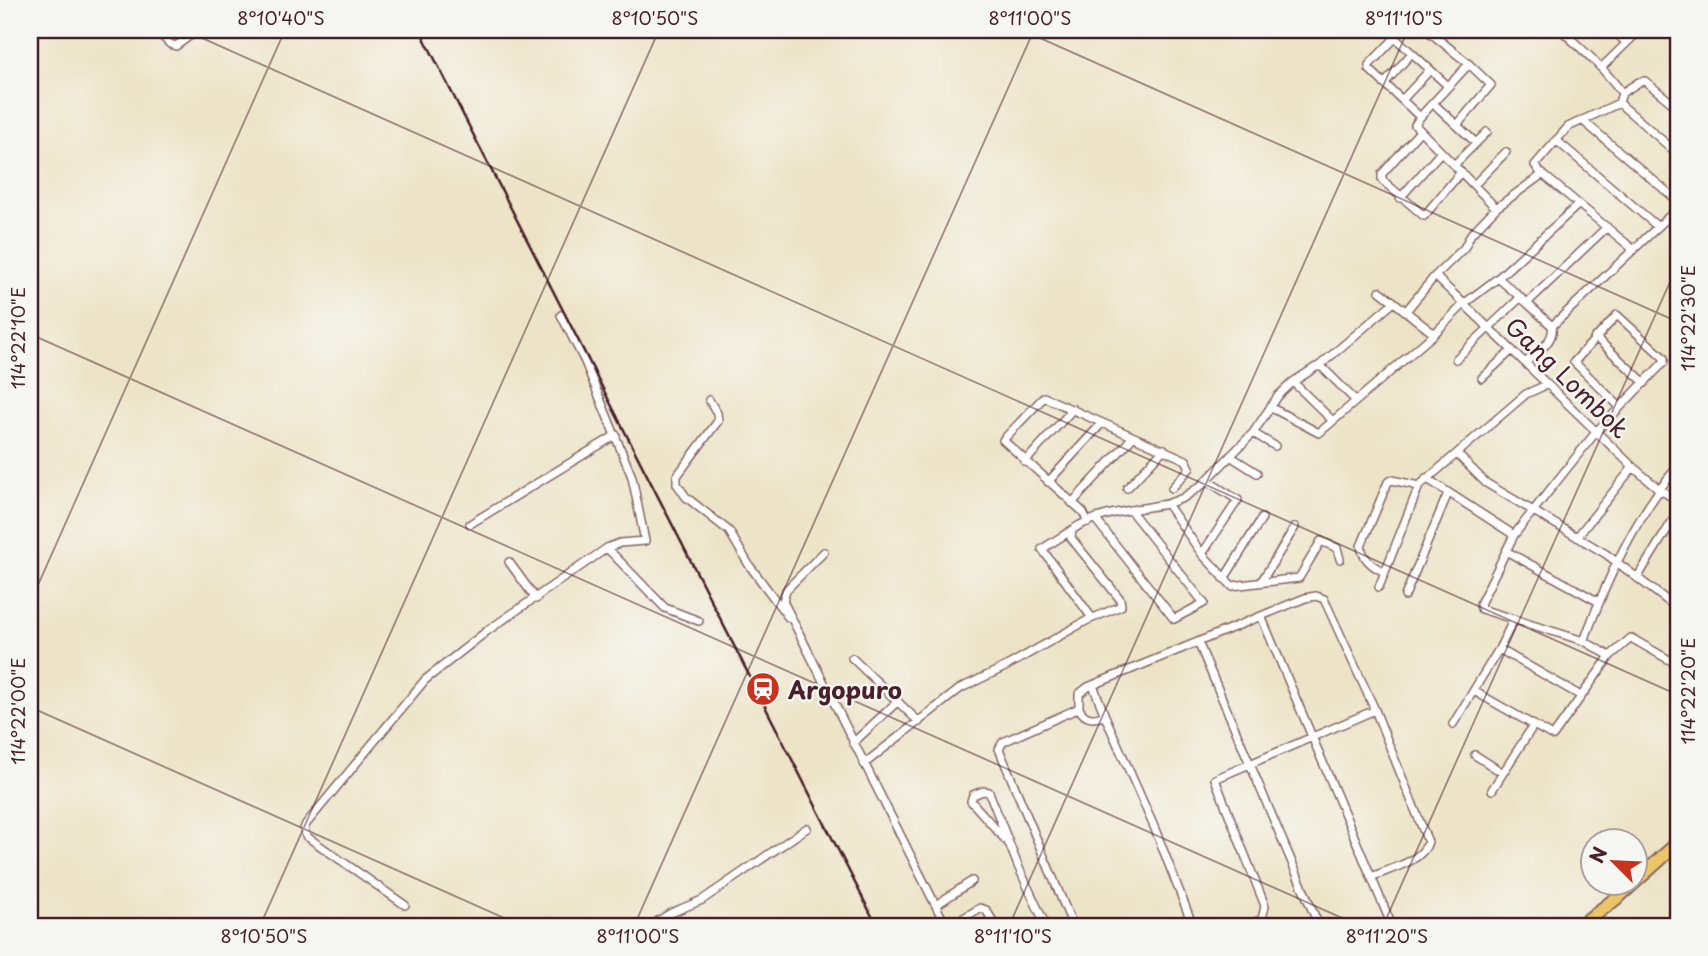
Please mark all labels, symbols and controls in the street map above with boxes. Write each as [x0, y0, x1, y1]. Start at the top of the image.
text: 8°10'40"S [237, 4, 325, 31]
text: 8°10'50"S [612, 4, 698, 31]
text: 8°11'00"S [989, 4, 1071, 31]
text: 8°11'10"S [1365, 4, 1443, 31]
text: 114°22'30"E [1674, 265, 1701, 371]
text: 114°22'10"E [4, 287, 31, 389]
street label: Gang Lombok [1498, 308, 1638, 446]
text: 114°22'20"E [1674, 638, 1701, 744]
text: 114°22'00"E [4, 657, 31, 765]
station icon: Argopuro [744, 670, 782, 708]
place label: Argopuro [787, 671, 902, 707]
north arrow [1578, 827, 1648, 897]
text: N [1582, 842, 1613, 867]
text: 8°10'50"S [221, 922, 307, 949]
text: 8°11'00"S [597, 922, 679, 949]
text: 8°11'10"S [974, 922, 1052, 949]
text: 8°11'20"S [1346, 922, 1428, 949]

